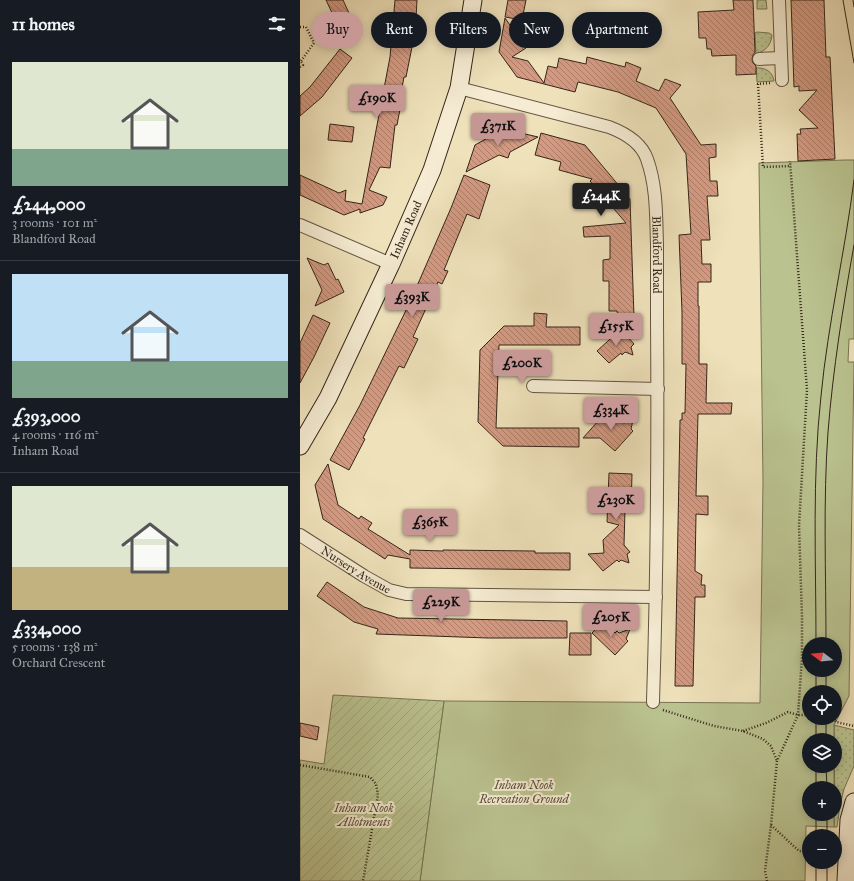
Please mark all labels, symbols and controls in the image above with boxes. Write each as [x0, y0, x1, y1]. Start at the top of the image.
chip: Buy [312, 12, 363, 48]
chip: Rent [371, 12, 427, 48]
chip: Filters [435, 12, 501, 48]
chip: New [509, 12, 564, 48]
chip: Apartment [572, 12, 662, 48]
icon: filters [266, 13, 288, 35]
text: 11 homes [12, 14, 75, 35]
pin: £190K [349, 85, 405, 119]
icon: home [114, 88, 186, 160]
text: £190K [358, 90, 396, 106]
pin: £371K [470, 113, 526, 147]
text: £371K [480, 118, 516, 134]
pin: £244K [573, 183, 629, 217]
text: £244K [581, 188, 621, 204]
text: £244,000 [12, 194, 86, 215]
street label: Inham Road [387, 199, 425, 261]
text: 3 rooms · 101 m² [12, 215, 97, 231]
street label: Blandford Road [649, 216, 664, 294]
text: Blandford Road [12, 231, 96, 247]
pin: £393K [384, 284, 440, 318]
text: £393K [394, 289, 430, 305]
icon: home [114, 300, 186, 372]
pin: £155K [588, 313, 644, 347]
text: £155K [598, 318, 634, 334]
pin: £200K [494, 350, 550, 384]
text: £200K [502, 355, 542, 371]
pin: £334K [583, 397, 639, 431]
text: £334K [593, 402, 629, 418]
text: £393,000 [12, 406, 81, 427]
text: 4 rooms · 116 m² [12, 427, 99, 443]
text: Inham Road [12, 443, 79, 459]
pin: £230K [588, 487, 644, 521]
text: £230K [597, 492, 635, 508]
pin: £365K [402, 509, 458, 543]
icon: home [114, 512, 186, 584]
text: £365K [412, 514, 448, 530]
street label: Nursery Avenue [319, 543, 393, 597]
pin: £229K [413, 589, 469, 623]
text: £229K [422, 594, 460, 610]
pin: £205K [583, 604, 639, 638]
text: £205K [592, 609, 630, 625]
text: £334,000 [12, 618, 81, 639]
north arrow [802, 637, 842, 677]
map controls [802, 637, 842, 869]
text: 5 rooms · 138 m² [12, 639, 98, 655]
text: Orchard Crescent [12, 655, 105, 671]
button: locate [802, 685, 842, 725]
button: layers [802, 733, 842, 773]
park label: Inham Nook Recreation Ground [478, 778, 569, 806]
button: + [802, 781, 842, 821]
park label: Inham Nook Allotments [333, 801, 394, 829]
button: − [802, 829, 842, 869]

